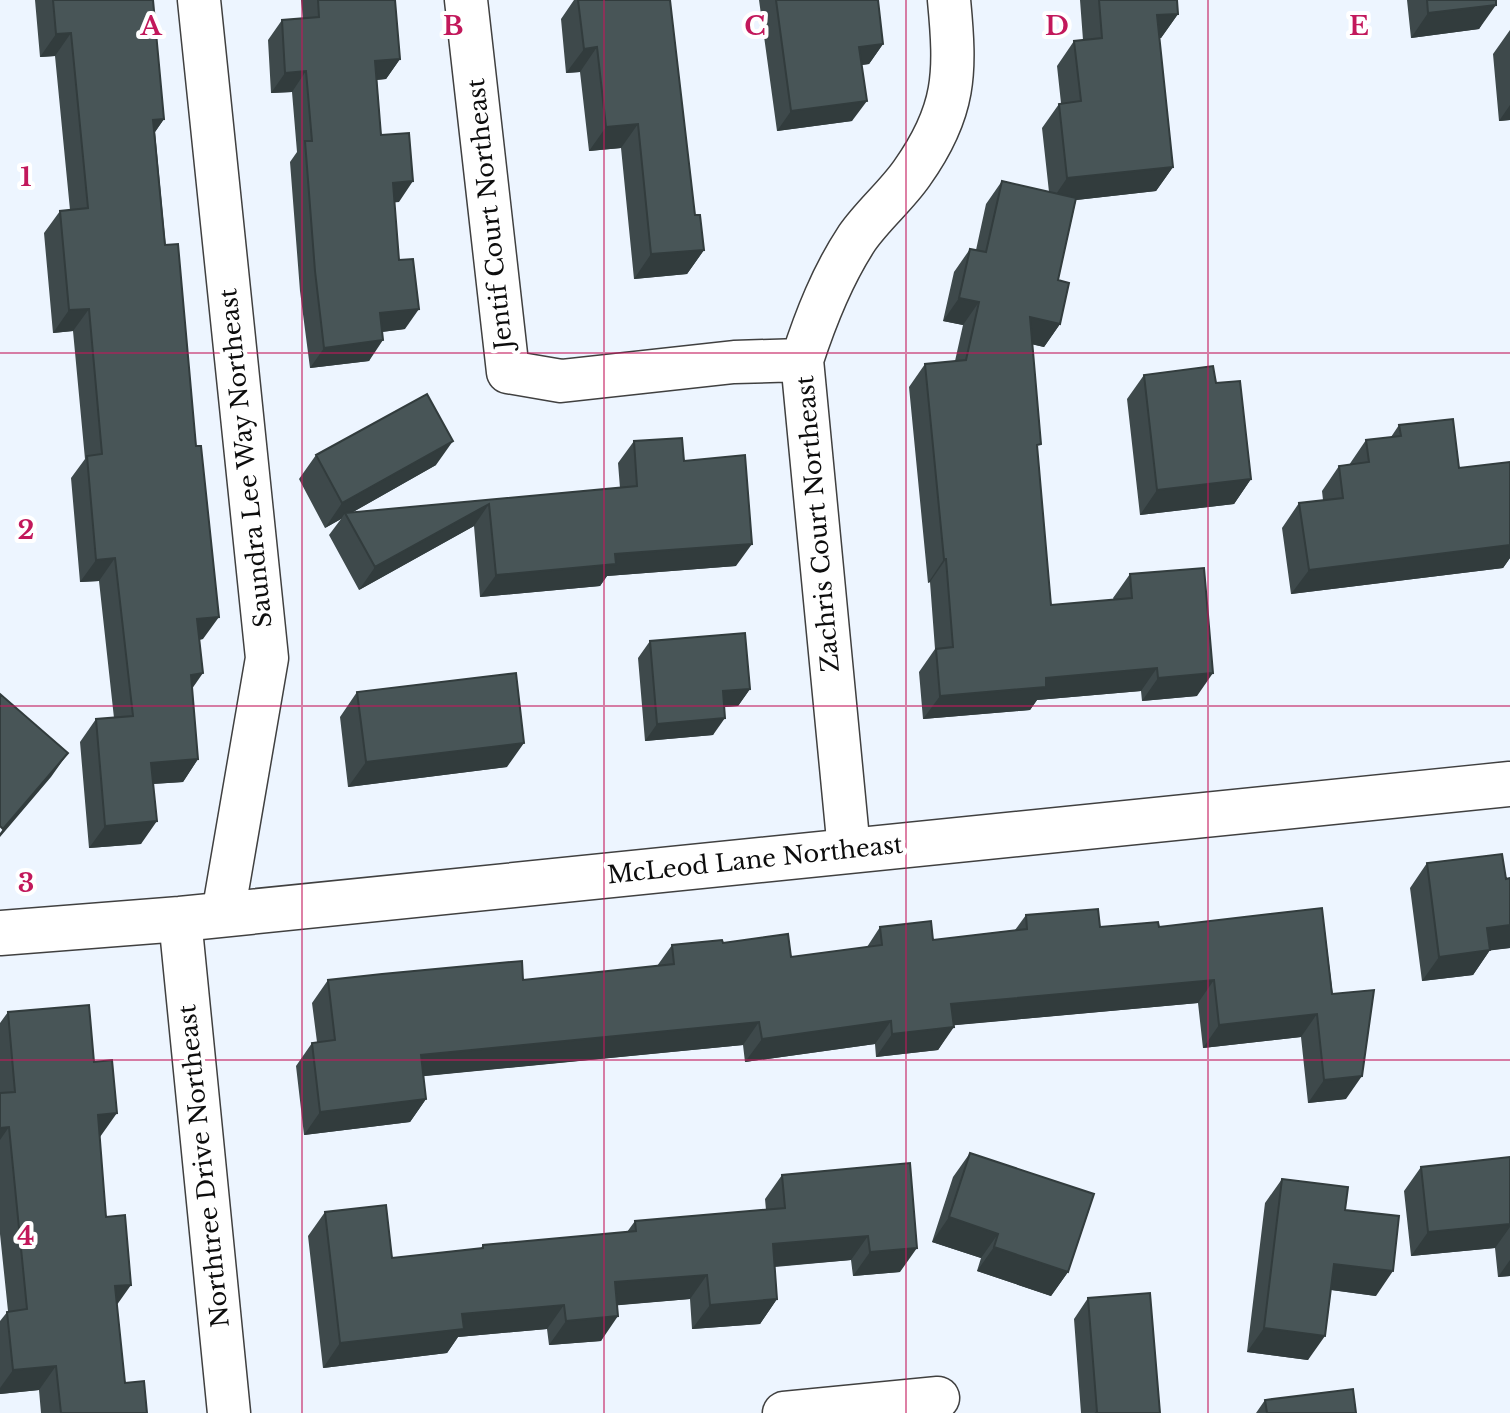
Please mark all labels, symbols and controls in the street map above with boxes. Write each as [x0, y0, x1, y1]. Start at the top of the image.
text: A [139, 10, 162, 42]
text: B [443, 10, 463, 42]
text: C [744, 10, 766, 42]
text: D [1045, 10, 1069, 42]
text: E [1349, 10, 1369, 42]
street label: Jentif Court Northeast [461, 77, 518, 354]
text: 1 [20, 161, 32, 193]
street label: Saundra Lee Way Northeast [213, 287, 278, 629]
street label: Zachris Court Northeast [790, 375, 845, 674]
text: 2 [18, 514, 34, 546]
street label: McLeod Lane Northeast [606, 830, 904, 889]
text: 3 [18, 867, 34, 899]
street label: Northtree Drive Northeast [172, 1003, 235, 1329]
text: 4 [17, 1220, 35, 1252]

